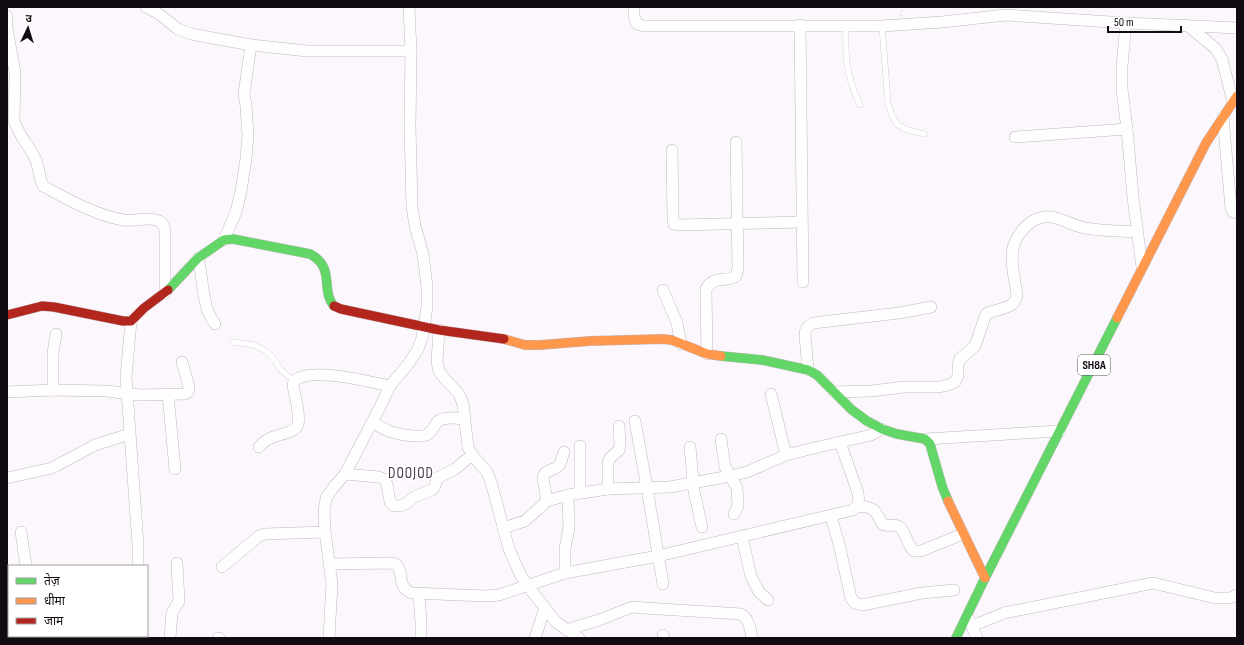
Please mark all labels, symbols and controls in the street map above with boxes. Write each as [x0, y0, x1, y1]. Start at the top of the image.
north arrow [8, 8, 48, 48]
scale bar [1108, 8, 1181, 34]
text: उ [25, 12, 33, 25]
text: 50 m [1114, 15, 1134, 30]
road number: SH8A [1078, 355, 1110, 375]
district label: DOOJOD [388, 464, 434, 483]
legend [8, 565, 148, 637]
text: तेज़ [44, 573, 61, 589]
text: धीमा [44, 593, 66, 609]
text: जाम [44, 614, 64, 629]

